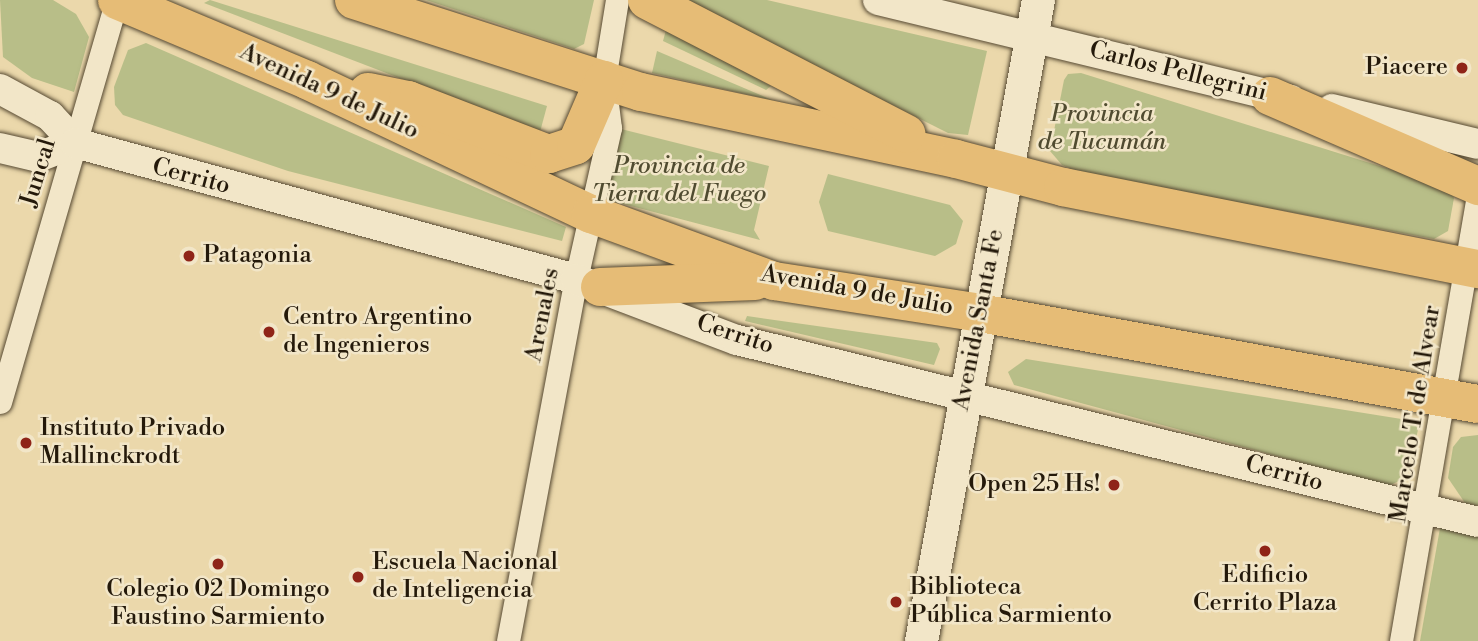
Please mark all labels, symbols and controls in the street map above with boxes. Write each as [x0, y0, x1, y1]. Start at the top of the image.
street label: Carlos Pellegrini [1086, 36, 1270, 108]
street label: Avenida 9 de Julio [235, 38, 423, 146]
place label: Piacere [1365, 54, 1448, 82]
marker: Piacere [1454, 60, 1470, 76]
park label: Provincia de Tucumán [1038, 101, 1166, 157]
street label: Juncal [15, 135, 63, 211]
street label: Cerrito [149, 153, 233, 201]
park label: Provincia de Tierra del Fuego [592, 153, 766, 209]
street label: Avenida Santa Fe [947, 227, 1011, 413]
place label: Patagonia [203, 242, 312, 270]
marker: Patagonia [181, 248, 197, 264]
street label: Avenida 9 de Julio [759, 260, 955, 322]
street label: Arenales [520, 266, 566, 364]
street label: Marcelo T. de Alvear [1385, 303, 1447, 525]
place label: Centro Argentino de Ingenieros [283, 304, 472, 360]
street label: Cerrito [693, 309, 777, 361]
marker: Centro Argentino de Ingenieros [261, 324, 277, 340]
place label: Instituto Privado Mallinckrodt [40, 415, 225, 471]
marker: Instituto Privado Mallinckrodt [18, 435, 34, 451]
street label: Cerrito [1242, 450, 1326, 498]
place label: Open 25 Hs! [968, 471, 1100, 499]
marker: Open 25 Hs! [1106, 477, 1122, 493]
marker: Edificio Cerrito Plaza [1257, 543, 1273, 559]
place label: Escuela Nacional de Inteligencia [372, 549, 558, 605]
marker: Colegio 02 Domingo Faustino Sarmiento [210, 556, 226, 572]
place label: Edificio Cerrito Plaza [1193, 562, 1337, 618]
marker: Escuela Nacional de Inteligencia [350, 569, 366, 585]
place label: Biblioteca Pública Sarmiento [910, 574, 1112, 630]
place label: Colegio 02 Domingo Faustino Sarmiento [106, 576, 330, 632]
marker: Biblioteca Pública Sarmiento [888, 594, 904, 610]

